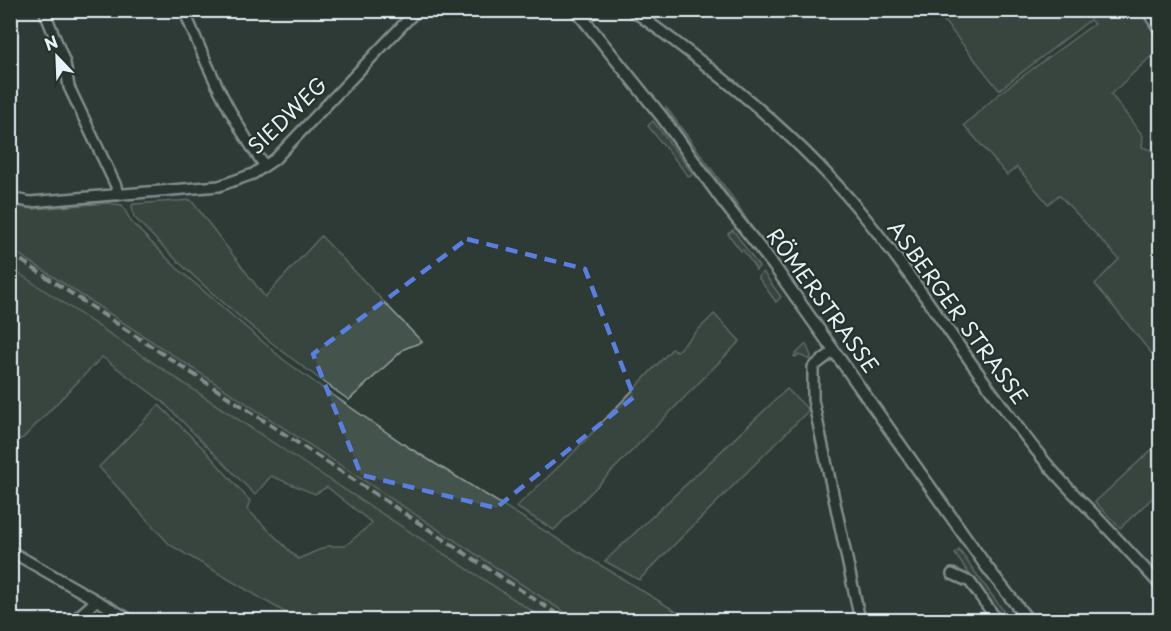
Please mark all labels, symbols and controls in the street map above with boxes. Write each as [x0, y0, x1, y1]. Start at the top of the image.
north arrow [27, 27, 87, 87]
text: N [40, 29, 61, 56]
street label: SIEDWEG [240, 68, 334, 161]
street label: ASBERGER STRASSE [881, 213, 1036, 410]
street label: RÖMERSTRASSE [760, 220, 887, 379]

